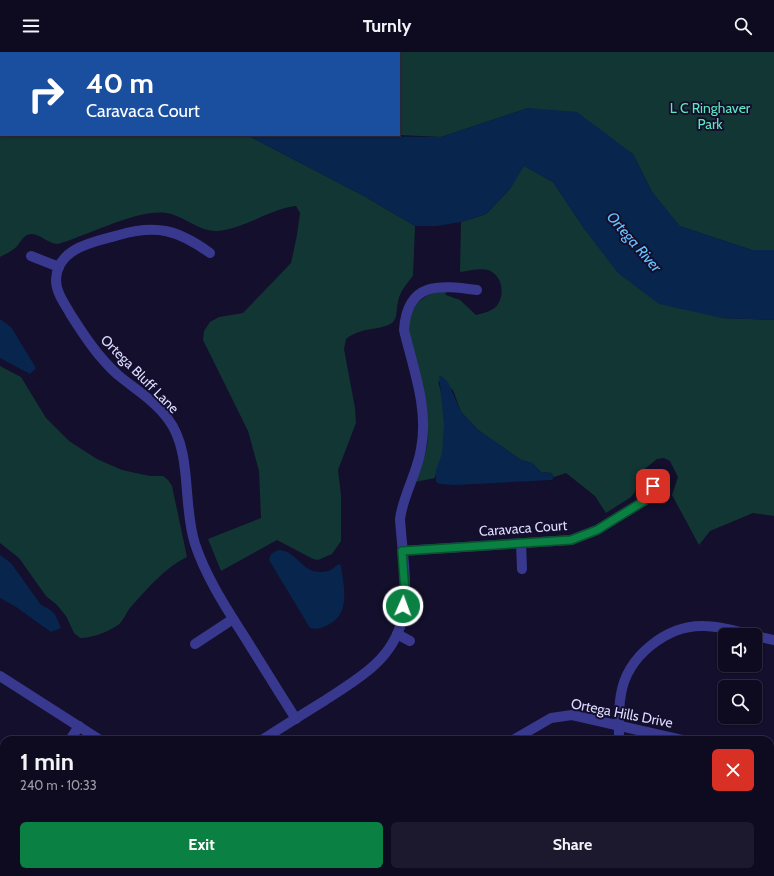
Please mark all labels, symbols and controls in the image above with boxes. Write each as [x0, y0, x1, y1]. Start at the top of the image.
icon: menu [20, 15, 42, 37]
text: Turnly [363, 15, 411, 37]
icon: search [732, 15, 754, 37]
text: 40 m [86, 66, 154, 100]
icon: right [20, 68, 72, 120]
park label: L C Ringhaver Park [670, 99, 751, 133]
text: Caravaca Court [86, 100, 200, 122]
water label: Ortega River [603, 208, 666, 277]
street label: Ortega Bluff Lane [97, 331, 183, 417]
pin [636, 469, 670, 503]
icon: arrive [642, 475, 664, 497]
street label: Caravaca Court [478, 516, 568, 540]
position arrow [382, 585, 424, 627]
map controls [718, 628, 762, 724]
button: sound [718, 628, 762, 672]
button: search [718, 680, 762, 724]
street label: Ortega Hills Drive [569, 694, 675, 732]
text: 1 min [20, 747, 74, 776]
button: close [712, 749, 754, 791]
text: 240 m · 10:33 [20, 777, 97, 793]
button: Exit [20, 822, 383, 868]
button: Share [391, 822, 754, 868]

